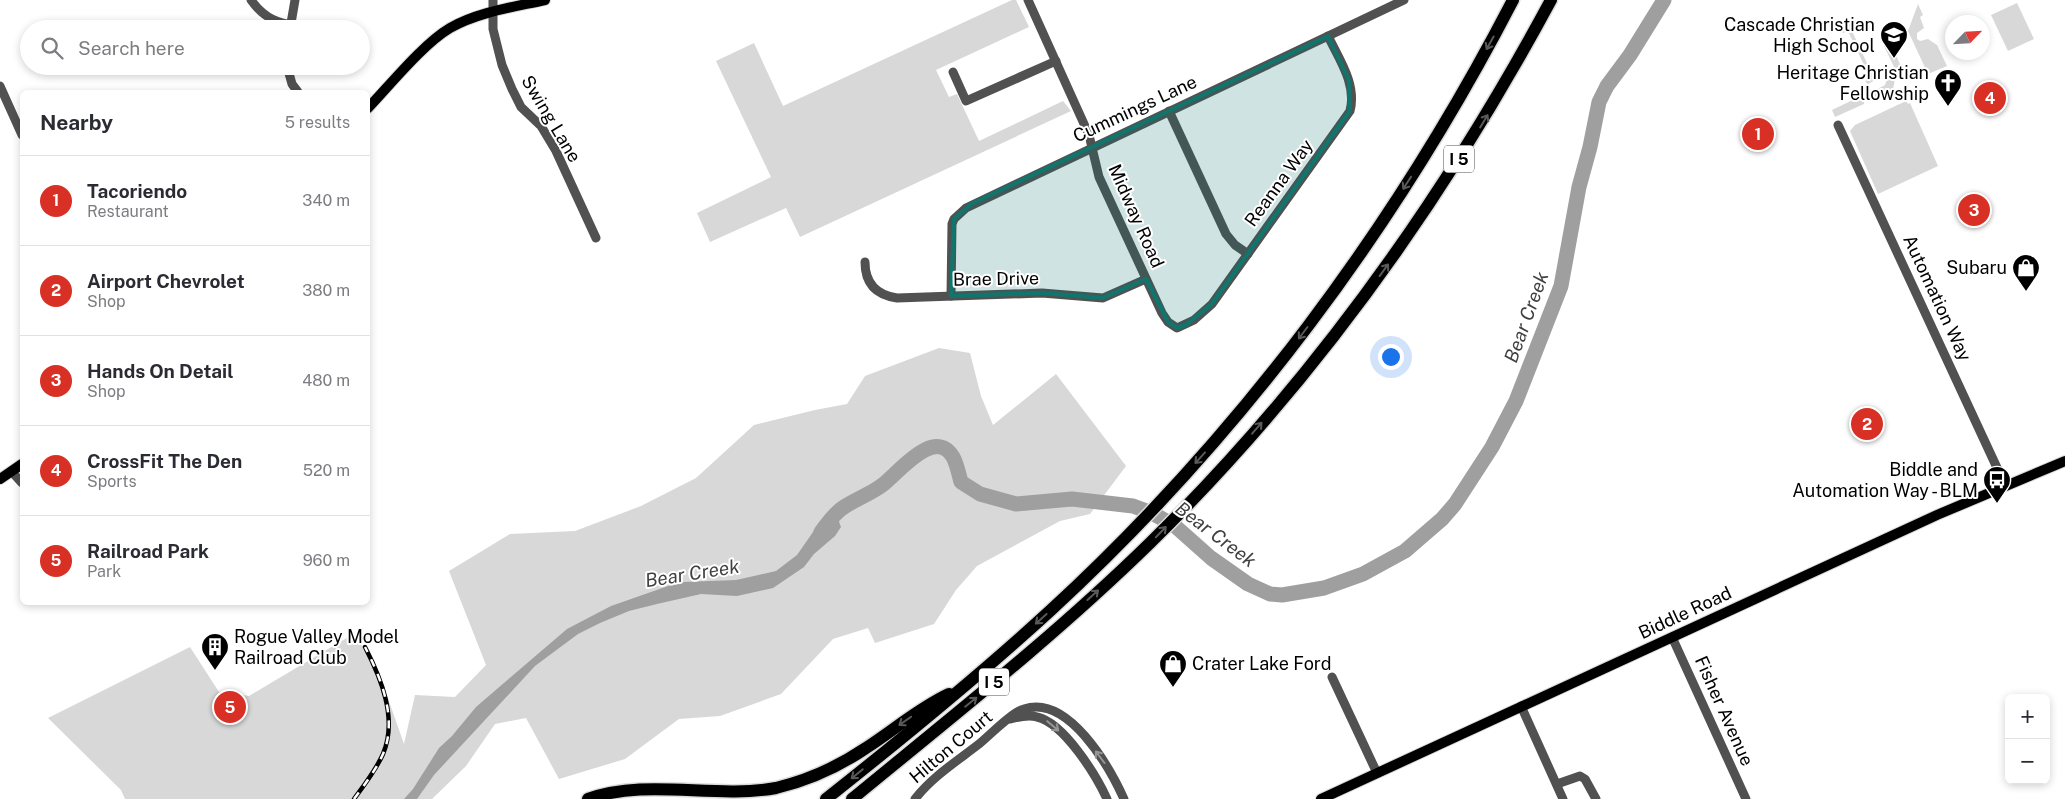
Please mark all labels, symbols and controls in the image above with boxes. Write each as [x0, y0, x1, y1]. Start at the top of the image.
place label: Cascade Christian High School [1724, 14, 1875, 56]
north arrow [1945, 15, 1990, 60]
search box [20, 20, 370, 75]
school or university icon: Cascade Christian High School [1879, 20, 1909, 59]
icon: search [38, 34, 66, 62]
one-way arrow [1485, 36, 1495, 51]
text: Search here [78, 37, 185, 59]
place label: Heritage Christian Fellowship [1776, 62, 1929, 104]
church icon: Heritage Christian Fellowship [1933, 68, 1963, 107]
street label: Cummings Lane [1070, 71, 1200, 146]
street label: Swing Lane [517, 72, 586, 166]
pin: 4 [1974, 79, 2006, 117]
text: Nearby [40, 110, 113, 135]
text: 5 results [285, 113, 350, 132]
one-way arrow [1479, 114, 1489, 128]
pin: 1 [1742, 115, 1774, 153]
street label: Reanna Way [1240, 135, 1317, 230]
road number: I 5 [1444, 146, 1474, 172]
street label: Midway Road [1104, 161, 1169, 271]
one-way arrow [1402, 176, 1413, 190]
text: Tacoriendo [87, 180, 187, 202]
text: 1 [53, 191, 59, 210]
text: 340 m [302, 191, 350, 210]
pin: 3 [1958, 191, 1990, 229]
text: Restaurant [87, 202, 169, 221]
street label: Automation Way [1899, 231, 1976, 365]
shop icon: Subaru [2011, 253, 2041, 292]
place label: Subaru [1946, 257, 2007, 278]
one-way arrow [1379, 263, 1389, 277]
street label: Brae Drive [953, 267, 1039, 290]
water label: Bear Creek [1499, 268, 1553, 365]
text: Airport Chevrolet [87, 270, 245, 292]
text: 2 [51, 281, 61, 300]
text: 380 m [302, 281, 350, 300]
text: Shop [87, 292, 126, 311]
one-way arrow [1298, 326, 1308, 340]
your location [1378, 344, 1404, 370]
text: Hands On Detail [87, 360, 233, 382]
text: 3 [51, 371, 61, 390]
text: 480 m [302, 371, 350, 390]
text: Shop [87, 382, 126, 401]
pin: 2 [1851, 405, 1883, 443]
one-way arrow [1252, 422, 1263, 435]
text: CrossFit The Den [87, 450, 242, 472]
one-way arrow [1194, 452, 1206, 465]
place label: Biddle and Automation Way - BLM [1792, 459, 1978, 501]
text: 4 [51, 461, 61, 480]
text: 520 m [303, 461, 350, 480]
bus stop icon: Biddle and Automation Way - BLM [1982, 465, 2012, 504]
text: Sports [87, 472, 137, 491]
water label: Bear Creek [1171, 497, 1261, 572]
one-way arrow [1155, 526, 1167, 538]
text: Railroad Park [87, 540, 209, 562]
text: 5 [51, 551, 61, 570]
text: 960 m [303, 551, 350, 570]
water label: Bear Creek [643, 555, 741, 591]
text: Park [87, 562, 121, 581]
street label: Biddle Road [1635, 582, 1735, 643]
one-way arrow [1087, 590, 1100, 601]
one-way arrow [1035, 613, 1048, 624]
place label: Rogue Valley Model Railroad Club [234, 626, 399, 668]
building icon: Rogue Valley Model Railroad Club [200, 632, 230, 671]
shop icon: Crater Lake Ford [1158, 649, 1188, 688]
place label: Crater Lake Ford [1192, 653, 1331, 674]
street label: Fisher Avenue [1691, 653, 1758, 769]
road number: I 5 [979, 669, 1009, 696]
pin: 5 [214, 688, 246, 726]
map controls [2005, 694, 2050, 784]
button: + [2005, 694, 2050, 739]
one-way arrow [964, 696, 977, 707]
street label: Hilton Court [905, 706, 996, 787]
one-way arrow [899, 716, 913, 726]
one-way arrow [1046, 720, 1059, 731]
button: − [2005, 739, 2050, 784]
one-way arrow [1094, 751, 1105, 764]
one-way arrow [851, 769, 864, 780]

